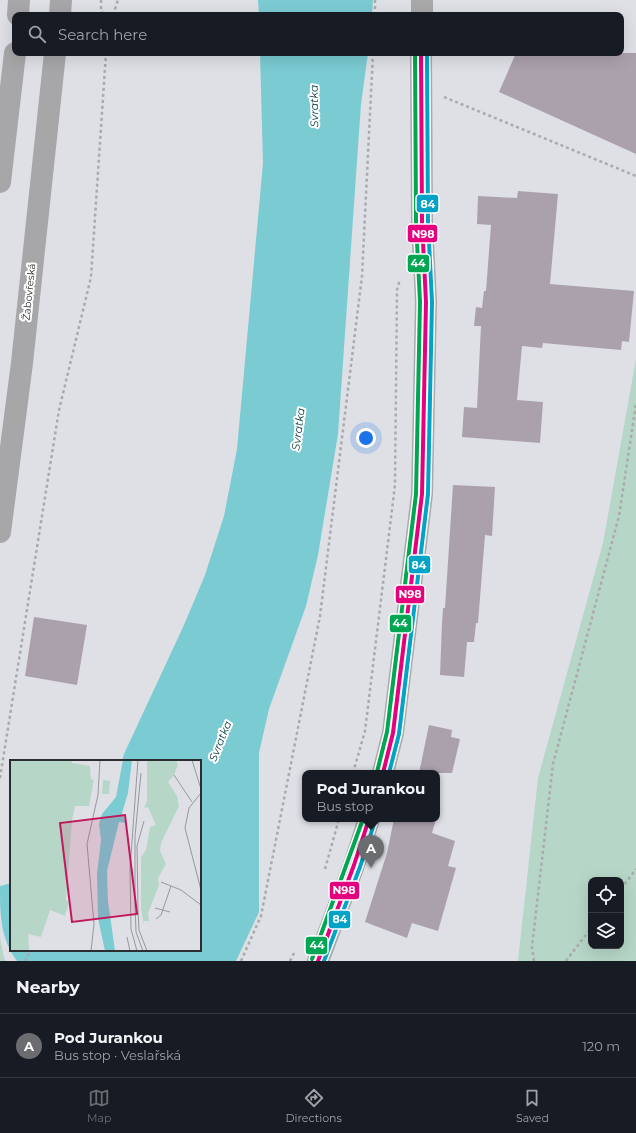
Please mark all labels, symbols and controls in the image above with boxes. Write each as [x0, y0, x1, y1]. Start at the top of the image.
search box [12, 12, 624, 56]
icon: search [26, 23, 48, 45]
text: Search here [58, 25, 147, 44]
water label: Svratka [307, 85, 321, 127]
line badge: 84 [416, 194, 439, 213]
text: 84 [421, 197, 436, 211]
line badge: N98 [407, 224, 438, 243]
text: N98 [411, 227, 435, 241]
line badge: 44 [407, 254, 430, 273]
text: 44 [410, 256, 426, 270]
street label: Žabovřeská [20, 263, 38, 321]
water label: Svratka [288, 407, 308, 451]
your location [356, 428, 376, 448]
line badge: 84 [408, 555, 431, 574]
text: 84 [412, 558, 427, 572]
line badge: N98 [395, 585, 425, 604]
text: N98 [398, 587, 422, 601]
line badge: 44 [389, 614, 412, 633]
text: 44 [392, 616, 408, 630]
water label: Svratka [206, 719, 234, 763]
inset map [10, 760, 201, 951]
popup [302, 770, 440, 822]
text: Pod Jurankou [317, 779, 425, 798]
text: Bus stop [317, 798, 373, 814]
pin: A [358, 835, 384, 868]
map controls [588, 877, 624, 949]
button: locate [588, 877, 624, 913]
line badge: N98 [329, 881, 360, 900]
text: N98 [332, 883, 356, 897]
line badge: 84 [328, 910, 351, 929]
text: 84 [333, 912, 348, 926]
button: layers [588, 913, 624, 949]
line badge: 44 [305, 936, 328, 955]
text: 44 [309, 938, 325, 952]
text: Nearby [16, 977, 80, 997]
text: Pod Jurankou [54, 1028, 163, 1047]
text: A [24, 1038, 34, 1054]
text: 120 m [582, 1038, 620, 1054]
text: Bus stop · Veslařská [54, 1047, 181, 1063]
tab: Map [87, 1087, 111, 1125]
tab: Directions [286, 1087, 342, 1125]
tab: Saved [516, 1087, 549, 1125]

